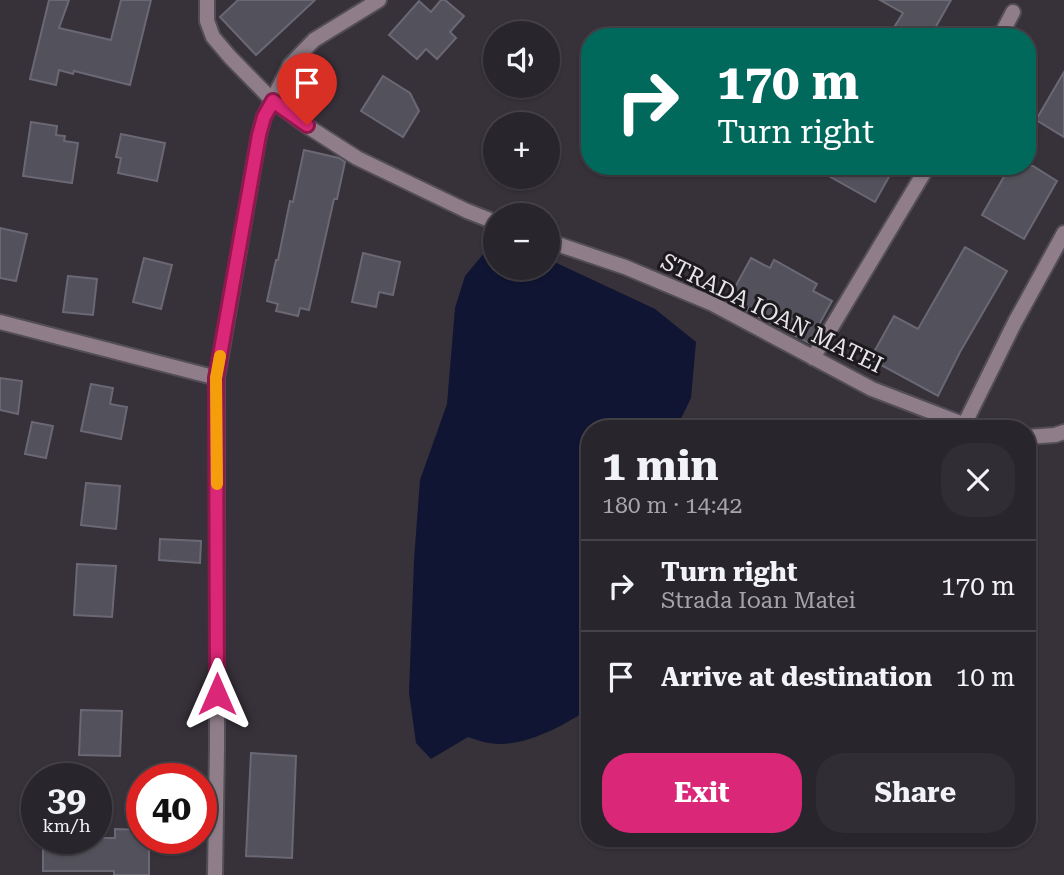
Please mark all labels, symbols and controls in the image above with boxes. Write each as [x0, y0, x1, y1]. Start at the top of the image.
map controls [483, 21, 560, 280]
button: sound [483, 21, 560, 98]
pin [277, 53, 337, 125]
text: 170 m [717, 54, 859, 111]
icon: right [602, 56, 693, 147]
icon: arrive [288, 64, 326, 102]
button: + [483, 112, 560, 189]
text: Turn right [717, 113, 874, 151]
button: − [483, 203, 560, 280]
street label: STRADA IOAN MATEI [656, 248, 887, 379]
text: 1 min [602, 441, 719, 490]
button: close [941, 443, 1015, 517]
text: 180 m · 14:42 [602, 492, 742, 519]
text: Turn right [661, 557, 797, 587]
icon: right [602, 567, 640, 605]
text: 170 m [941, 571, 1015, 601]
text: Strada Ioan Matei [661, 587, 856, 614]
position arrow [180, 657, 254, 731]
icon: arrive [602, 658, 640, 696]
text: Arrive at destination [661, 662, 932, 692]
text: 10 m [956, 662, 1015, 692]
button: Exit [602, 753, 802, 833]
button: Share [816, 753, 1015, 833]
speed limit sign: 40 [126, 763, 217, 854]
text: 39 [47, 779, 86, 820]
text: km/h [42, 815, 91, 836]

